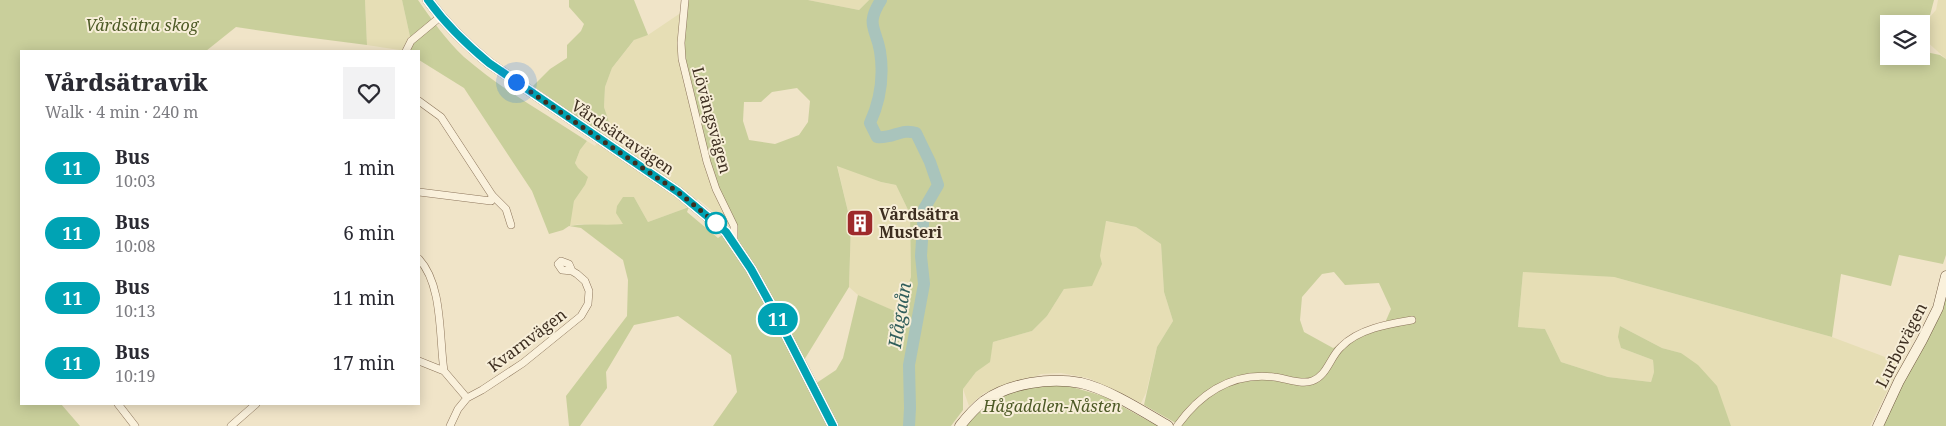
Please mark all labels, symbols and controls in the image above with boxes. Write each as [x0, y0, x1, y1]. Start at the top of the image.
park label: Vårdsätra skog [86, 14, 200, 36]
map controls [1880, 15, 1930, 65]
button: layers [1880, 15, 1930, 65]
street label: Lövängsvägen [687, 64, 737, 176]
text: Vårdsätravik [45, 65, 208, 98]
button: heart [343, 67, 395, 119]
your location [504, 70, 529, 95]
street label: Vårdsätravägen [567, 94, 679, 180]
text: Walk · 4 min · 240 m [45, 101, 198, 123]
text: Bus [115, 144, 150, 170]
text: 1 min [343, 155, 395, 181]
text: 11 [62, 156, 83, 180]
text: 10:03 [115, 170, 155, 192]
place label: Vårdsätra Musteri [879, 203, 959, 243]
building icon: Vårdsätra Musteri [845, 208, 875, 238]
text: Bus [115, 209, 150, 235]
unlabelled marker [705, 212, 727, 234]
text: 6 min [343, 220, 395, 246]
text: 11 [62, 221, 83, 245]
text: 10:08 [115, 235, 155, 257]
text: Bus [115, 274, 150, 300]
water label: Hågaån [882, 280, 916, 351]
text: 11 min [333, 285, 395, 311]
text: 11 [62, 286, 83, 310]
street label: Lurbovägen [1870, 299, 1932, 391]
text: 10:13 [115, 300, 155, 322]
street label: Kvarnvägen [483, 303, 571, 377]
line badge: 11 [756, 303, 800, 335]
text: 11 [768, 307, 788, 331]
text: Bus [115, 339, 150, 365]
text: 17 min [333, 350, 395, 376]
text: 11 [62, 351, 83, 375]
text: 10:19 [115, 365, 155, 387]
park label: Hågadalen-Nåsten [982, 395, 1122, 417]

